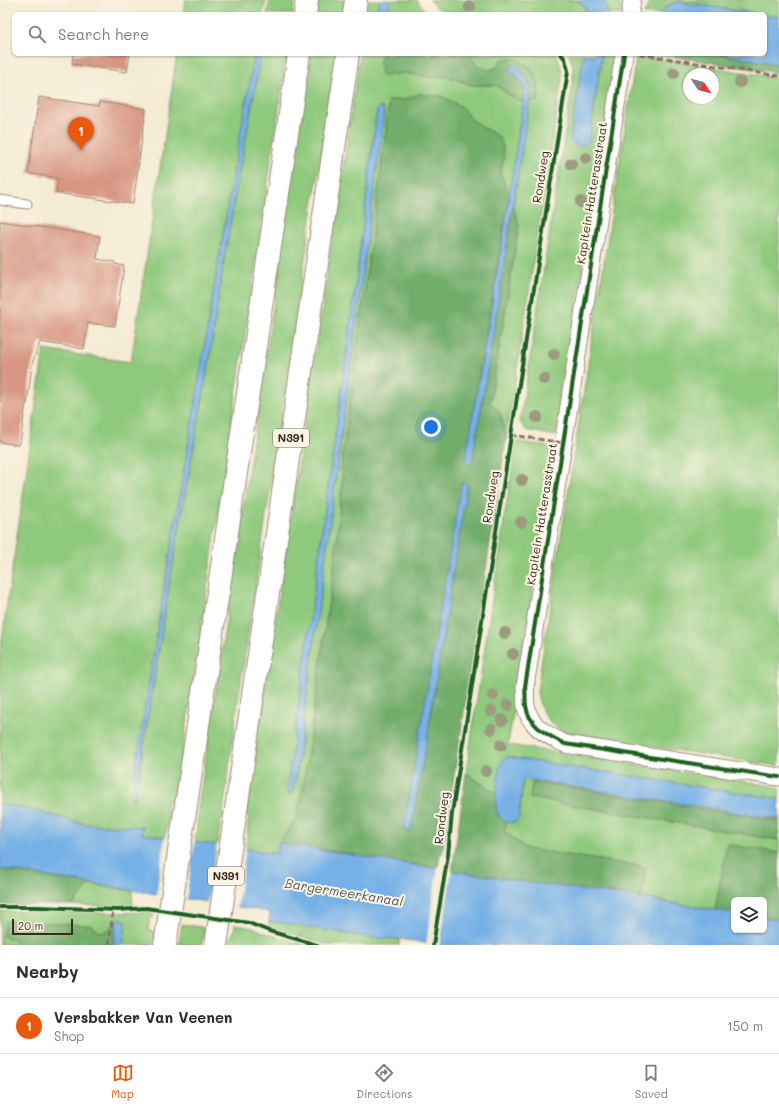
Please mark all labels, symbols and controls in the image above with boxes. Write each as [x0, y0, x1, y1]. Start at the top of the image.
search box [12, 12, 767, 56]
icon: search [26, 23, 48, 45]
text: Search here [58, 24, 149, 44]
north arrow [683, 68, 719, 104]
pin: 1 [68, 117, 94, 150]
street label: Kapitein Hatterasstraat [572, 121, 610, 265]
street label: Rondweg [528, 149, 552, 204]
your location [421, 417, 441, 437]
road number: N391 [273, 429, 309, 447]
street label: Kapitein Hatterasstraat [522, 442, 560, 586]
street label: Rondweg [478, 469, 502, 524]
street label: Rondweg [430, 791, 452, 845]
road number: N391 [208, 867, 244, 885]
water label: Bargermeerkanaal [284, 874, 405, 909]
map controls [731, 897, 767, 933]
button: layers [731, 897, 767, 933]
scale bar [12, 917, 73, 936]
text: 20 m [18, 918, 43, 933]
text: Nearby [16, 960, 78, 982]
text: Versbakker Van Veenen [54, 1007, 232, 1027]
text: 1 [26, 1017, 32, 1034]
text: 150 m [727, 1017, 763, 1034]
text: Shop [54, 1027, 84, 1044]
tab: Map [111, 1062, 134, 1101]
tab: Directions [356, 1062, 412, 1101]
tab: Saved [635, 1062, 668, 1101]

